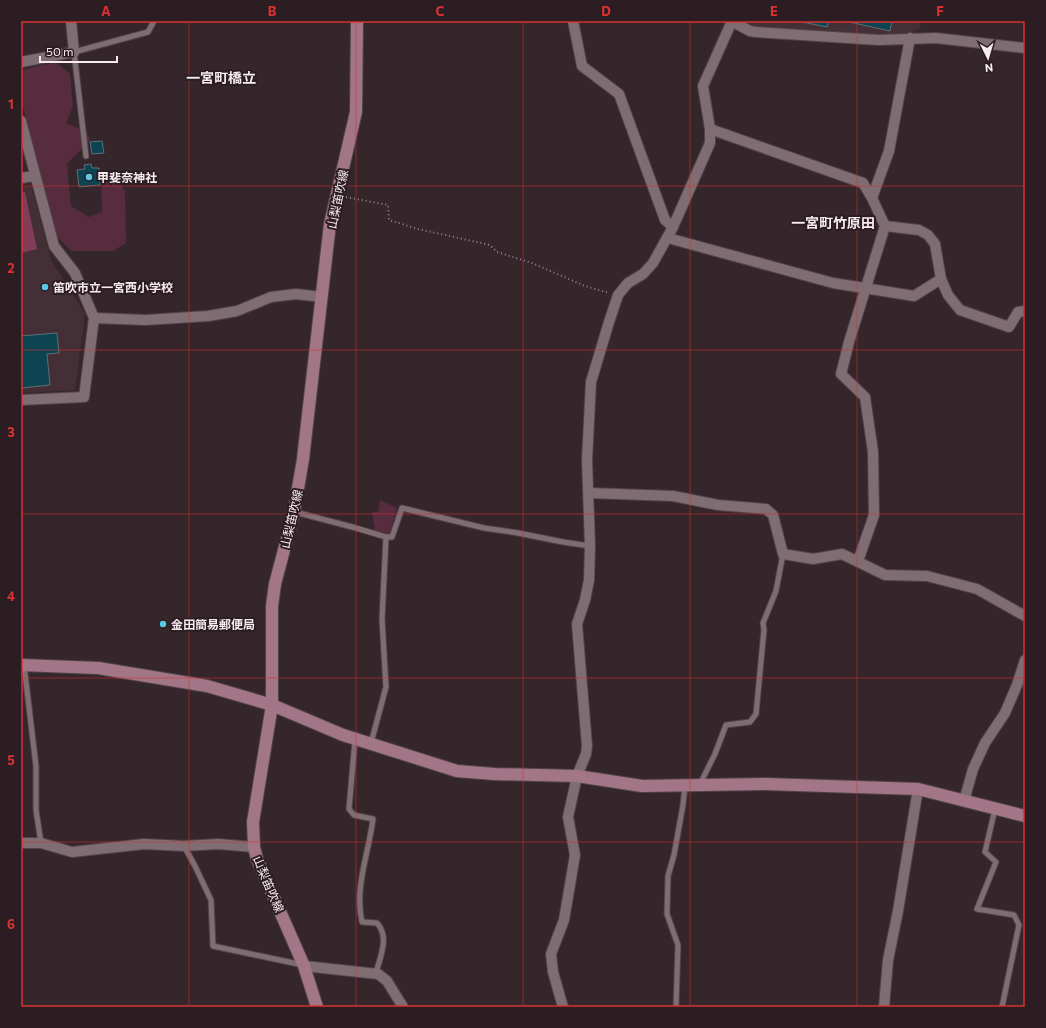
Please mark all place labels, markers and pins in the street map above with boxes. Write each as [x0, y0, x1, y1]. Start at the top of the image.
place label: 甲斐奈神社 [97, 170, 157, 184]
marker: 甲斐奈神社 [84, 172, 94, 182]
place label: 笛吹市立一宮西小学校 [53, 280, 173, 294]
marker: 笛吹市立一宮西小学校 [40, 282, 50, 292]
place label: 金田簡易郵便局 [171, 617, 255, 631]
marker: 金田簡易郵便局 [158, 619, 168, 629]

